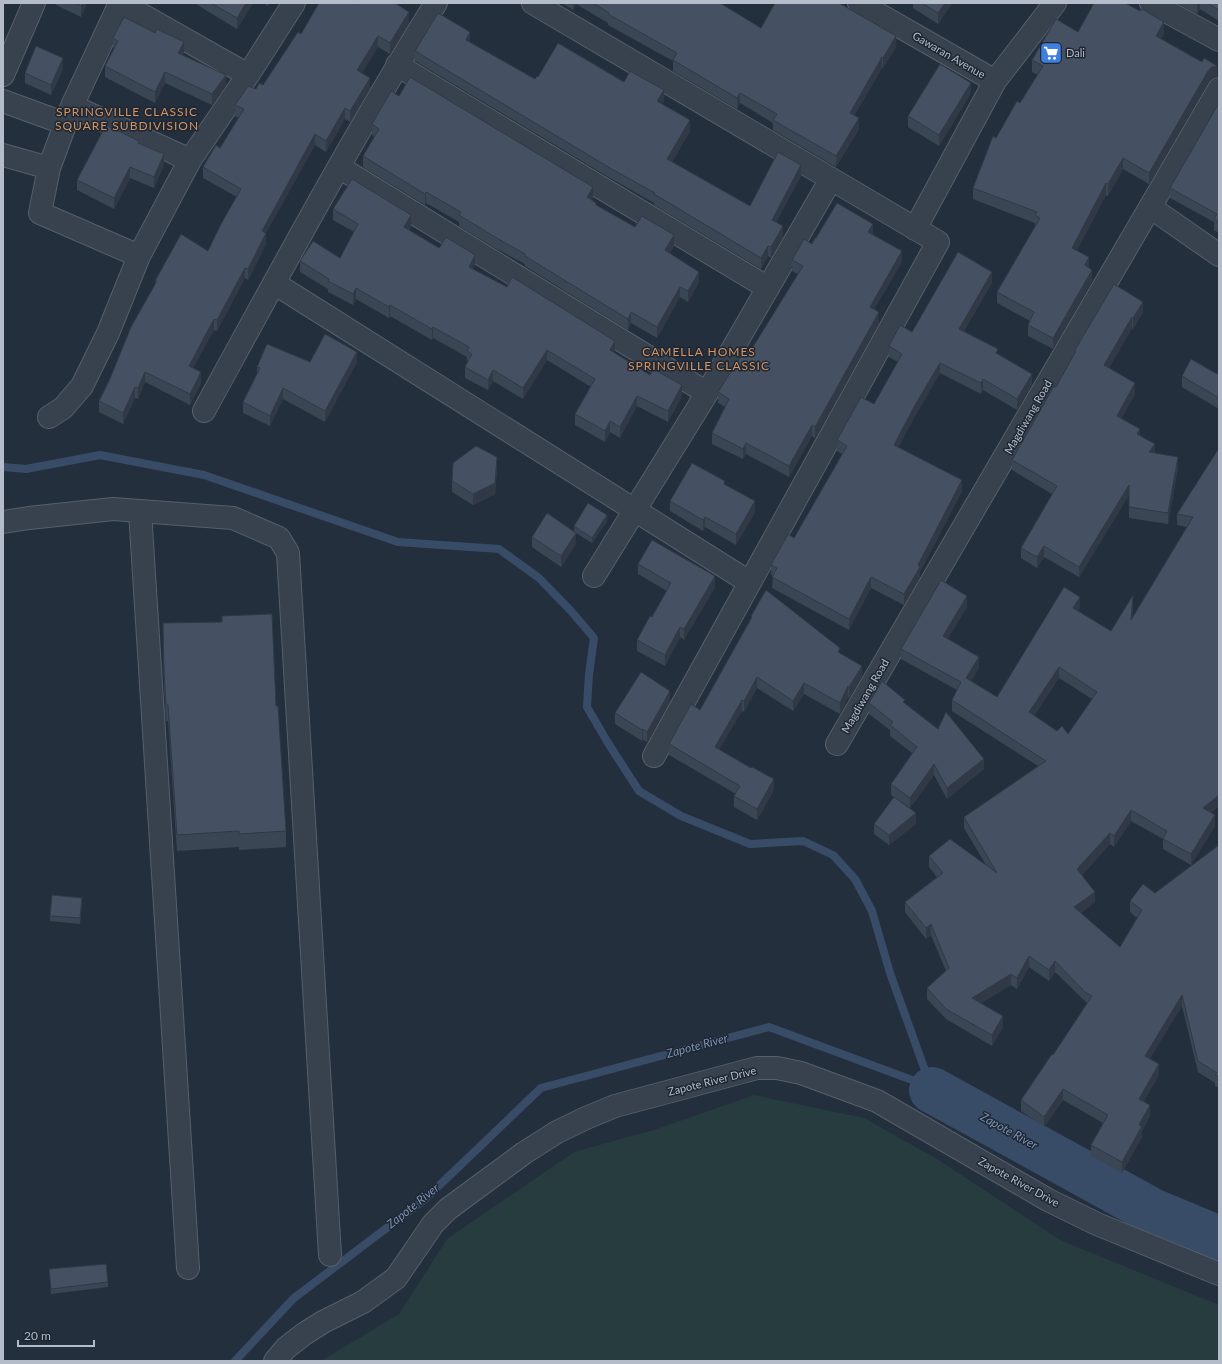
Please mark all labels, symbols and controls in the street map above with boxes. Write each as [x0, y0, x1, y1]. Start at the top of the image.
street label: Gawaran Avenue [911, 28, 988, 81]
supermarket icon: Dali [1038, 40, 1064, 66]
place label: Dali [1066, 46, 1085, 59]
district label: SPRINGVILLE CLASSIC SQUARE SUBDIVISION [55, 104, 199, 133]
district label: CAMELLA HOMES SPRINGVILLE CLASSIC [628, 344, 770, 373]
street label: Magdiwang Road [1001, 378, 1054, 456]
street label: Magdiwang Road [838, 657, 891, 735]
water label: Zapote River [664, 1030, 730, 1061]
street label: Zapote River Drive [666, 1063, 758, 1098]
water label: Zapote River [977, 1108, 1041, 1153]
street label: Zapote River Drive [977, 1154, 1062, 1209]
water label: Zapote River [383, 1179, 443, 1232]
scale bar [18, 1322, 94, 1348]
text: 20 m [24, 1328, 51, 1343]

